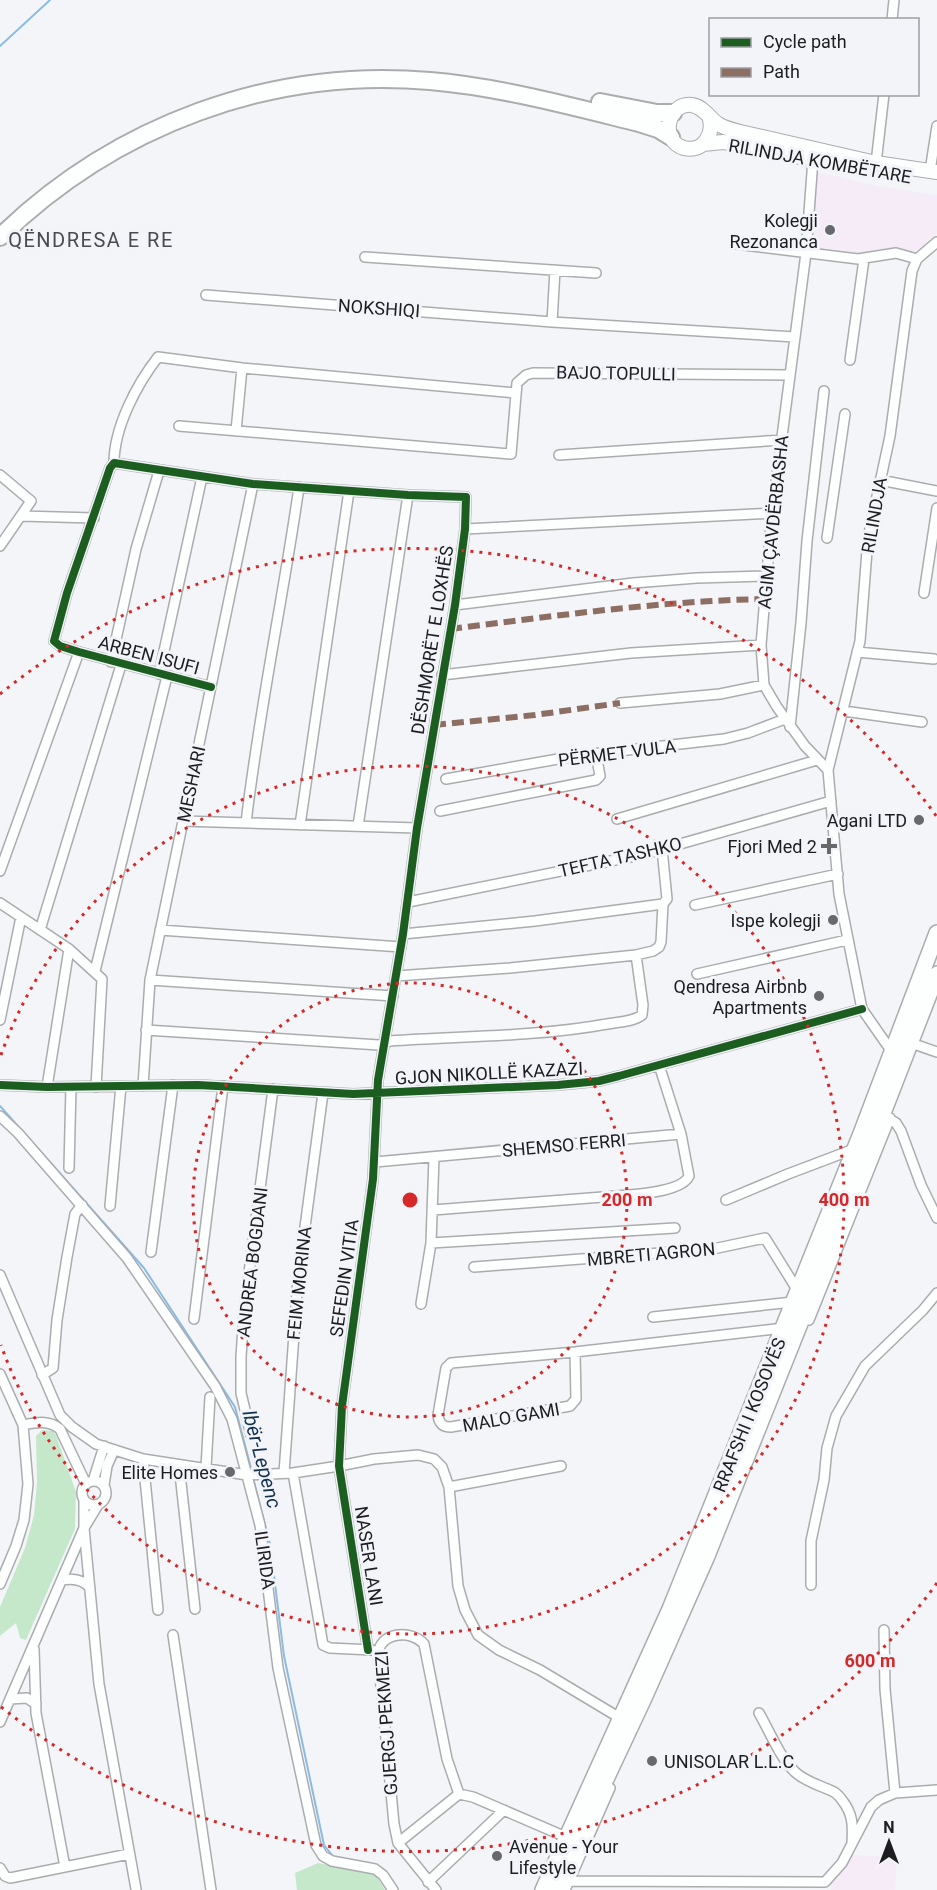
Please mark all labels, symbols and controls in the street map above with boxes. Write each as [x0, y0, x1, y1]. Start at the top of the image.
legend [709, 18, 919, 96]
text: Cycle path [763, 31, 847, 52]
text: Path [763, 61, 800, 82]
street label: RILINDJA KOMBËTARE [727, 135, 913, 187]
place label: Kolegji Rezonanca [729, 210, 818, 252]
marker: Kolegji Rezonanca [823, 223, 837, 237]
district label: QËNDRESA E RE [8, 228, 174, 252]
street label: NOKSHIQI [337, 295, 421, 321]
street label: BAJO TOPULLI [556, 361, 676, 385]
street label: AGIM ÇAVDËRBASHA [753, 434, 793, 610]
street label: RILINDJA [857, 475, 891, 555]
street label: DËSHMORËT E LOXHËS [407, 544, 457, 736]
street label: ARBEN ISUFI [96, 631, 202, 679]
street label: PËRMET VULA [557, 735, 677, 771]
street label: MESHARI [173, 744, 209, 824]
place label: Agani LTD [827, 810, 907, 831]
marker: Agani LTD [912, 813, 926, 827]
street label: TEFTA TASHKO [556, 833, 684, 881]
place label: Fjori Med 2 [728, 836, 817, 857]
marker: Fjori Med 2 [822, 839, 836, 853]
place label: Ispe kolegji [731, 910, 821, 931]
marker: Ispe kolegji [826, 913, 840, 927]
place label: Qendresa Airbnb Apartments [674, 976, 807, 1018]
marker: Qendresa Airbnb Apartments [812, 989, 826, 1003]
street label: GJON NIKOLLË KAZAZI [394, 1058, 584, 1088]
street label: SHEMSO FERRI [501, 1129, 627, 1161]
street label: ANDREA BOGDANI [232, 1186, 272, 1338]
text: 200 m [601, 1189, 653, 1210]
text: 400 m [818, 1189, 870, 1210]
centre of rings [400, 1190, 420, 1210]
street label: SEFEDIN VITIA [325, 1217, 363, 1338]
street label: FEIM MORINA [283, 1225, 315, 1341]
street label: MBRETI AGRON [586, 1238, 716, 1270]
street label: RRAFSHI I KOSOVËS [708, 1334, 790, 1495]
street label: MALO GAMI [461, 1398, 561, 1436]
water label: Ibër-Lepenc [237, 1407, 287, 1511]
place label: Elite Homes [121, 1462, 218, 1483]
marker: Elite Homes [223, 1465, 237, 1479]
street label: NASER LANI [351, 1505, 387, 1607]
street label: ILIRIDA [251, 1529, 280, 1591]
street label: GJERGJ PEKMEZI [370, 1650, 402, 1796]
text: 600 m [844, 1650, 896, 1671]
place label: UNISOLAR L.L.C [664, 1751, 794, 1772]
marker: UNISOLAR L.L.C [645, 1754, 659, 1768]
north arrow [859, 1812, 919, 1872]
text: N [883, 1818, 895, 1837]
place label: Avenue - Your Lifestyle [509, 1836, 618, 1878]
marker: Avenue - Your Lifestyle [490, 1849, 504, 1863]

